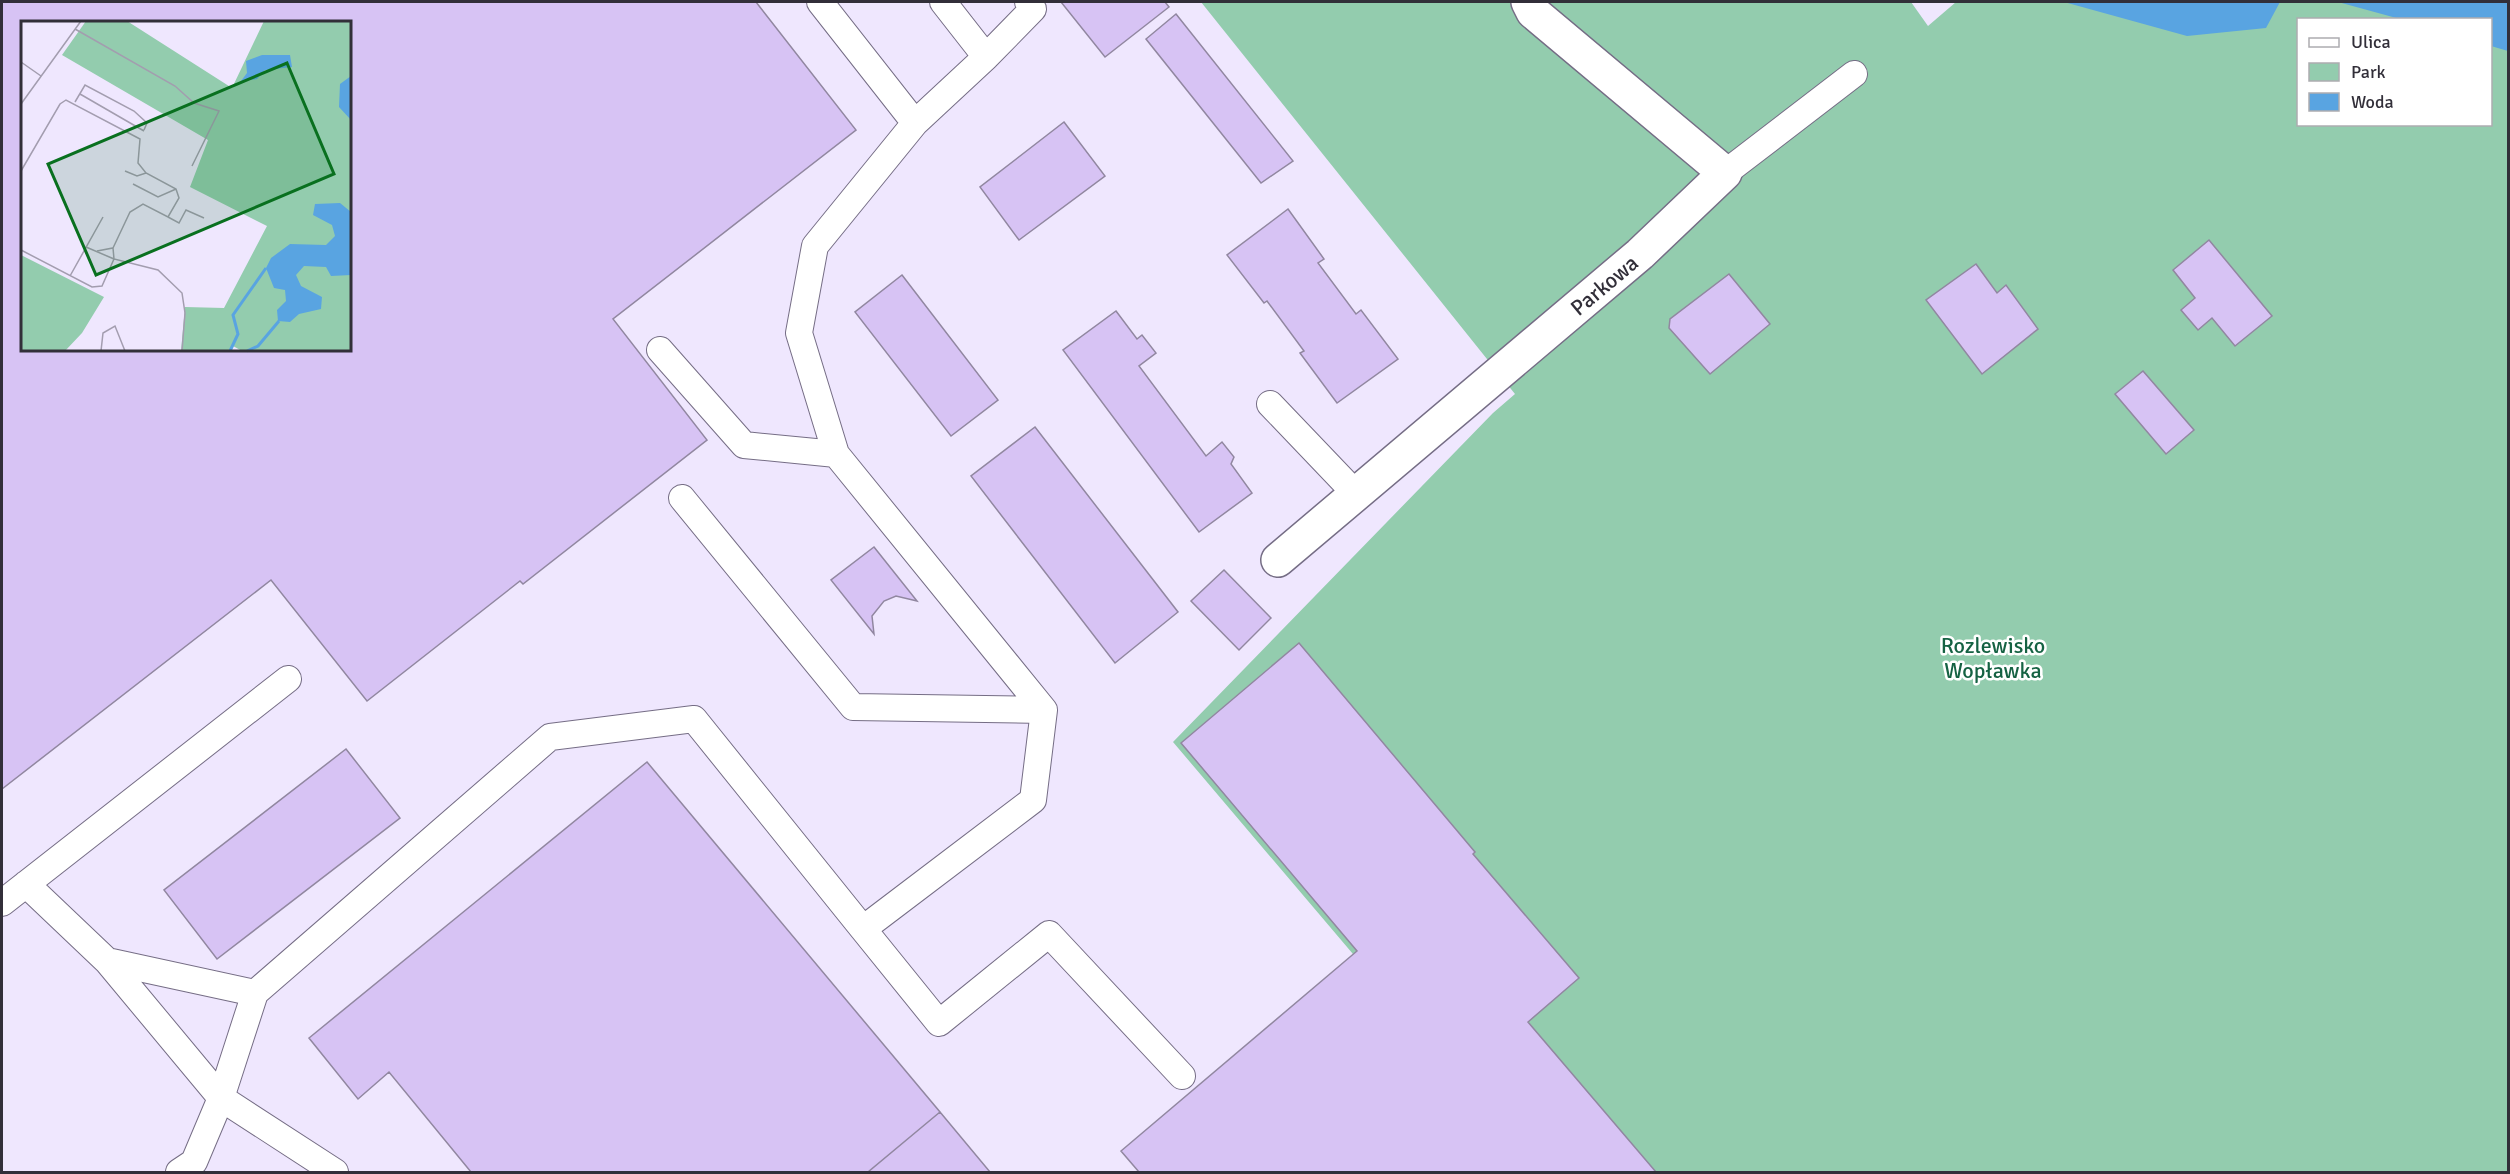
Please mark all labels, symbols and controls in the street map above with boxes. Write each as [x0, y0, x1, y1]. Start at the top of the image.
legend [2297, 18, 2492, 126]
inset map [21, 21, 351, 351]
text: Ulica [2351, 31, 2391, 53]
text: Park [2351, 61, 2386, 83]
text: Woda [2351, 91, 2394, 113]
street label: Parkowa [1565, 249, 1644, 321]
park label: Rozlewisko Wopławka [1941, 632, 2045, 684]

